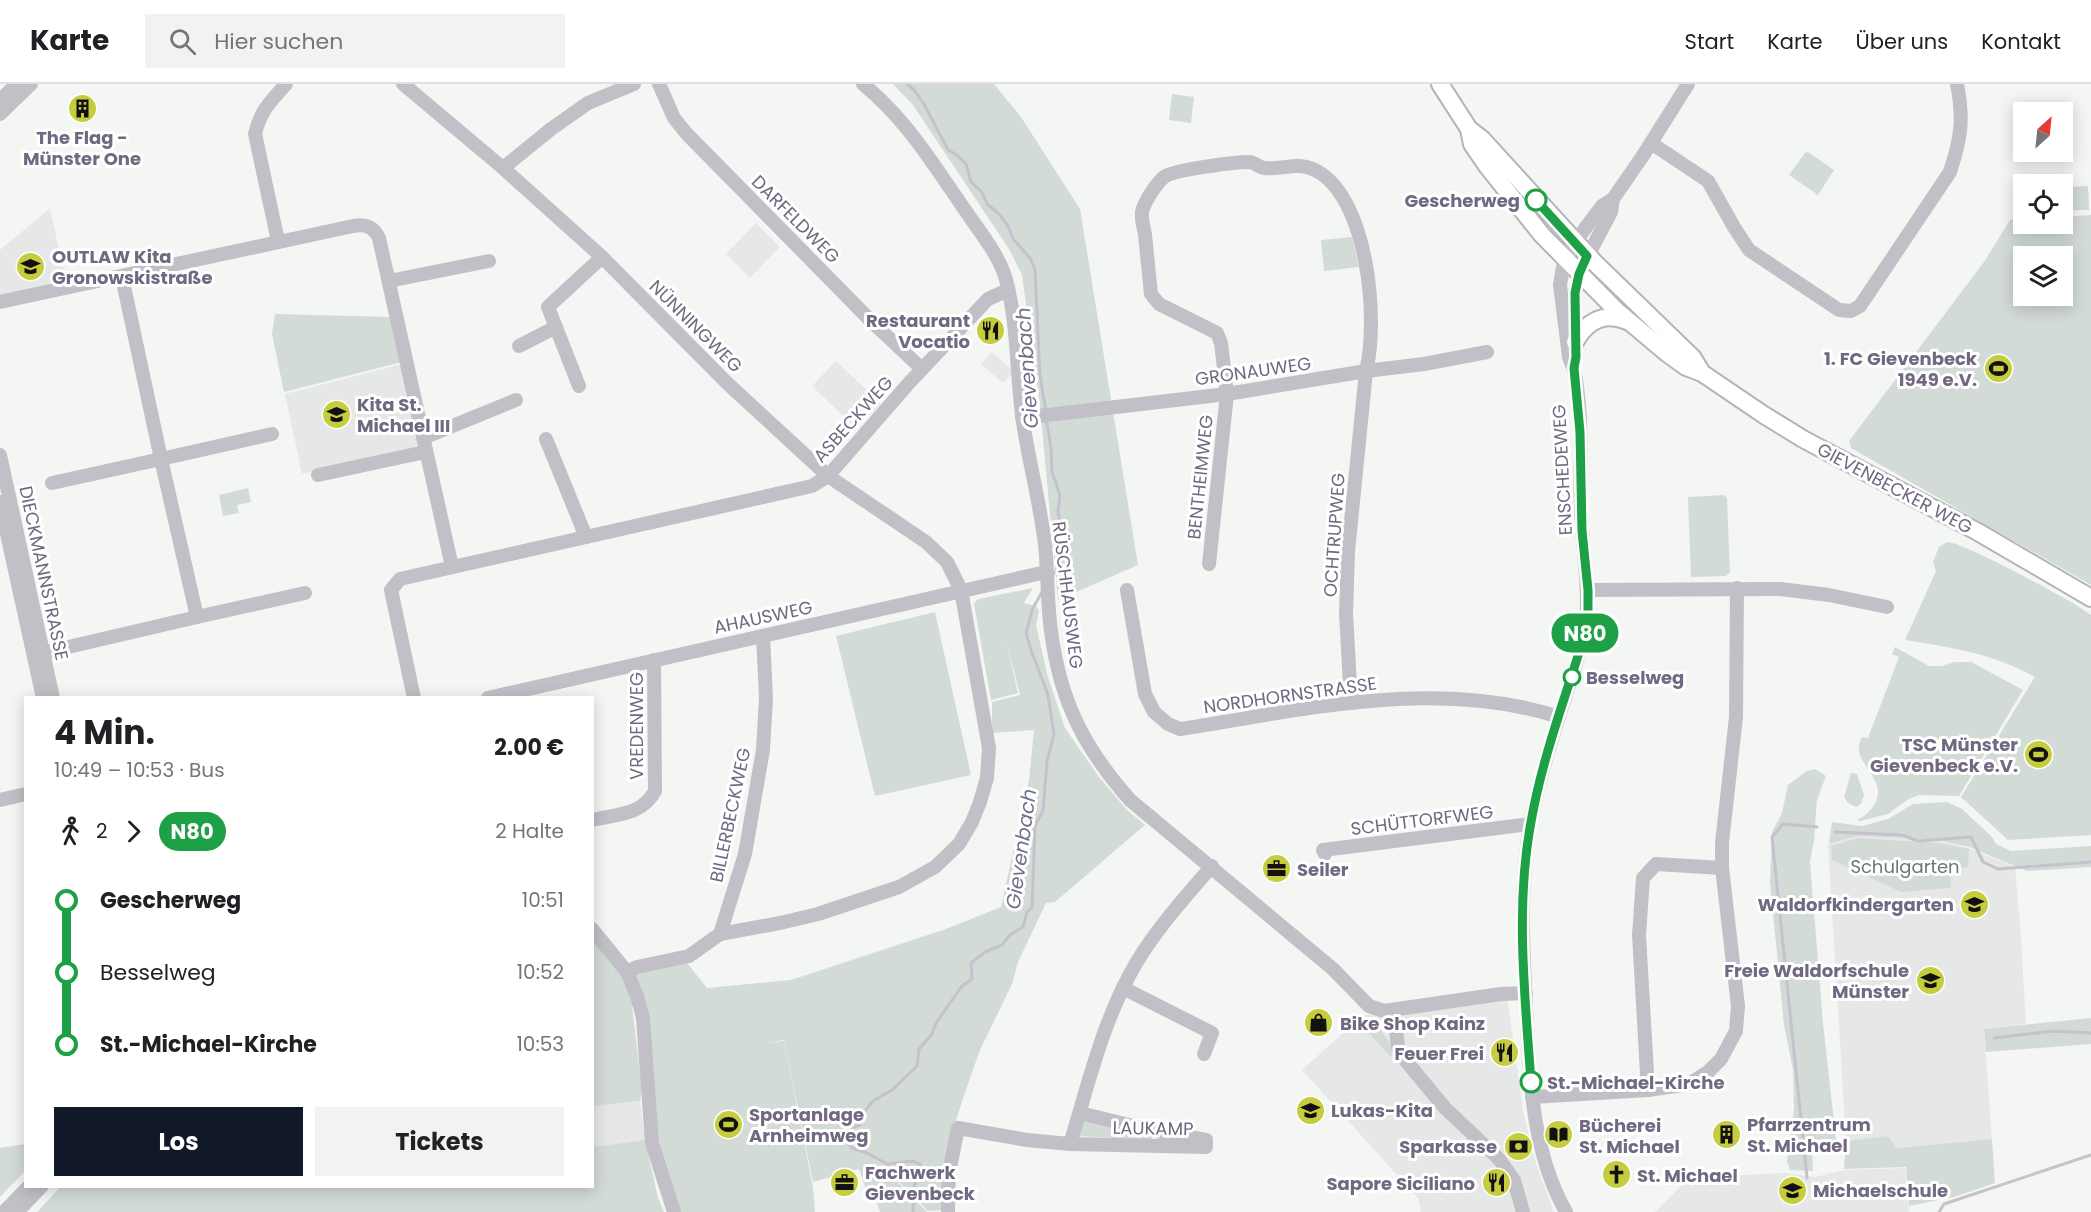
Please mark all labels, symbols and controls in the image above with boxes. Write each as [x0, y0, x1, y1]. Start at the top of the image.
search box [145, 14, 565, 68]
text: Karte [30, 21, 109, 60]
icon: search [166, 25, 199, 58]
text: Hier suchen [214, 26, 343, 57]
text: Start [1685, 27, 1734, 56]
text: Karte [1767, 27, 1823, 56]
text: Über uns [1856, 27, 1948, 56]
text: Kontakt [1981, 27, 2061, 56]
building icon: The Flag - Münster One [66, 92, 98, 124]
north arrow [2013, 102, 2073, 162]
map controls [2013, 102, 2073, 306]
place label: The Flag - Münster One [23, 125, 141, 171]
street label: DARFELDWEG [746, 169, 846, 269]
button: locate [2013, 174, 2073, 234]
place label: Gescherweg [1404, 188, 1520, 213]
marker: Gescherweg [1525, 189, 1547, 211]
place label: OUTLAW Kita Gronowskistraße [52, 244, 213, 290]
button: layers [2013, 246, 2073, 306]
school or university icon: OUTLAW Kita Gronowskistraße [15, 250, 47, 282]
street label: NÜNNINGWEG [644, 274, 748, 378]
water label: Gievenbach [1009, 307, 1045, 429]
place label: Restaurant Vocatio [866, 308, 970, 354]
restaurant icon: Restaurant Vocatio [975, 314, 1007, 346]
place label: 1. FC Gievenbeck 1949 e.V. [1824, 346, 1978, 392]
street label: GRONAUWEG [1193, 350, 1313, 392]
sports icon: 1. FC Gievenbeck 1949 e.V. [1982, 352, 2014, 384]
street label: ASBECKWEG [807, 370, 899, 468]
place label: Kita St. Michael III [357, 392, 450, 438]
school or university icon: Kita St. Michael III [320, 398, 352, 430]
street label: ENSCHEDEWEG [1546, 404, 1578, 536]
street label: BENTHEIMWEG [1181, 413, 1219, 541]
street label: GIEVENBECKER WEG [1813, 436, 1977, 540]
street label: OCHTRUPWEG [1317, 472, 1351, 598]
street label: DIECKMANNSTRASSE [13, 483, 75, 663]
street label: RÜSCHHAUSWEG [1047, 520, 1089, 670]
street label: AHAUSWEG [711, 594, 815, 640]
line badge: N80 [1550, 614, 1620, 652]
text: N80 [1563, 619, 1607, 648]
place label: Besselweg [1586, 665, 1684, 690]
marker: Besselweg [1563, 668, 1581, 686]
street label: NORDHORNSTRASSE [1202, 670, 1378, 720]
street label: VREDENWEG [624, 672, 649, 780]
text: 4 Min. [54, 709, 155, 756]
text: 2.00 € [494, 732, 564, 763]
place label: TSC Münster Gievenbeck e.V. [1870, 732, 2018, 778]
sports icon: TSC Münster Gievenbeck e.V. [2023, 738, 2055, 770]
street label: BILLERBECKWEG [704, 745, 756, 885]
text: 10:49 – 10:53 · Bus [54, 756, 225, 784]
water label: Gievenbach [999, 787, 1043, 911]
street label: SCHÜTTORFWEG [1349, 799, 1495, 841]
icon: walk [54, 815, 87, 848]
icon: forward [117, 815, 150, 848]
text: 2 [96, 817, 108, 845]
text: N80 [171, 817, 214, 846]
text: 2 Halte [495, 817, 564, 845]
office icon: Seiler [1260, 853, 1292, 885]
park label: Schulgarten [1850, 854, 1960, 879]
place label: Seiler [1297, 857, 1349, 882]
text: Gescherweg [100, 885, 241, 916]
text: 10:51 [522, 886, 564, 914]
school or university icon: Waldorfkindergarten [1959, 888, 1991, 920]
place label: Waldorfkindergarten [1757, 892, 1954, 917]
text: Besselweg [100, 957, 216, 988]
text: 10:52 [517, 958, 564, 986]
place label: Freie Waldorfschule Münster [1724, 958, 1909, 1004]
school or university icon: Freie Waldorfschule Münster [1914, 964, 1946, 996]
shop icon: Bike Shop Kainz [1303, 1007, 1335, 1039]
place label: Bike Shop Kainz [1340, 1011, 1485, 1036]
text: St.-Michael-Kirche [100, 1029, 317, 1060]
text: 10:53 [516, 1030, 564, 1058]
restaurant icon: Feuer Frei [1489, 1037, 1521, 1069]
place label: Feuer Frei [1394, 1041, 1484, 1066]
place label: St.-Michael-Kirche [1547, 1070, 1724, 1095]
marker: St.-Michael-Kirche [1520, 1071, 1542, 1093]
school or university icon: Lukas-Kita [1294, 1094, 1326, 1126]
place label: Lukas-Kita [1331, 1098, 1433, 1123]
place label: Sportanlage Arnheimweg [749, 1102, 869, 1148]
button: Los [54, 1107, 303, 1176]
button: Tickets [315, 1107, 564, 1176]
sports icon: Sportanlage Arnheimweg [712, 1108, 744, 1140]
place label: Pfarrzentrum St. Michael [1747, 1112, 1871, 1158]
place label: Bücherei St. Michael [1579, 1113, 1680, 1159]
street label: LAUKAMP [1112, 1115, 1194, 1141]
building icon: Pfarrzentrum St. Michael [1710, 1118, 1742, 1150]
library icon: Bücherei St. Michael [1542, 1119, 1574, 1151]
bank icon: Sparkasse [1502, 1130, 1534, 1162]
place label: Sparkasse [1399, 1134, 1497, 1159]
church icon: St. Michael [1600, 1159, 1632, 1191]
place label: Fachwerk Gievenbeck [865, 1160, 976, 1206]
place label: St. Michael [1637, 1163, 1738, 1188]
office icon: Fachwerk Gievenbeck [828, 1166, 860, 1198]
restaurant icon: Sapore Siciliano [1480, 1167, 1512, 1199]
place label: Sapore Siciliano [1326, 1171, 1475, 1196]
school or university icon: Michaelschule [1776, 1174, 1808, 1206]
place label: Michaelschule [1813, 1178, 1948, 1203]

